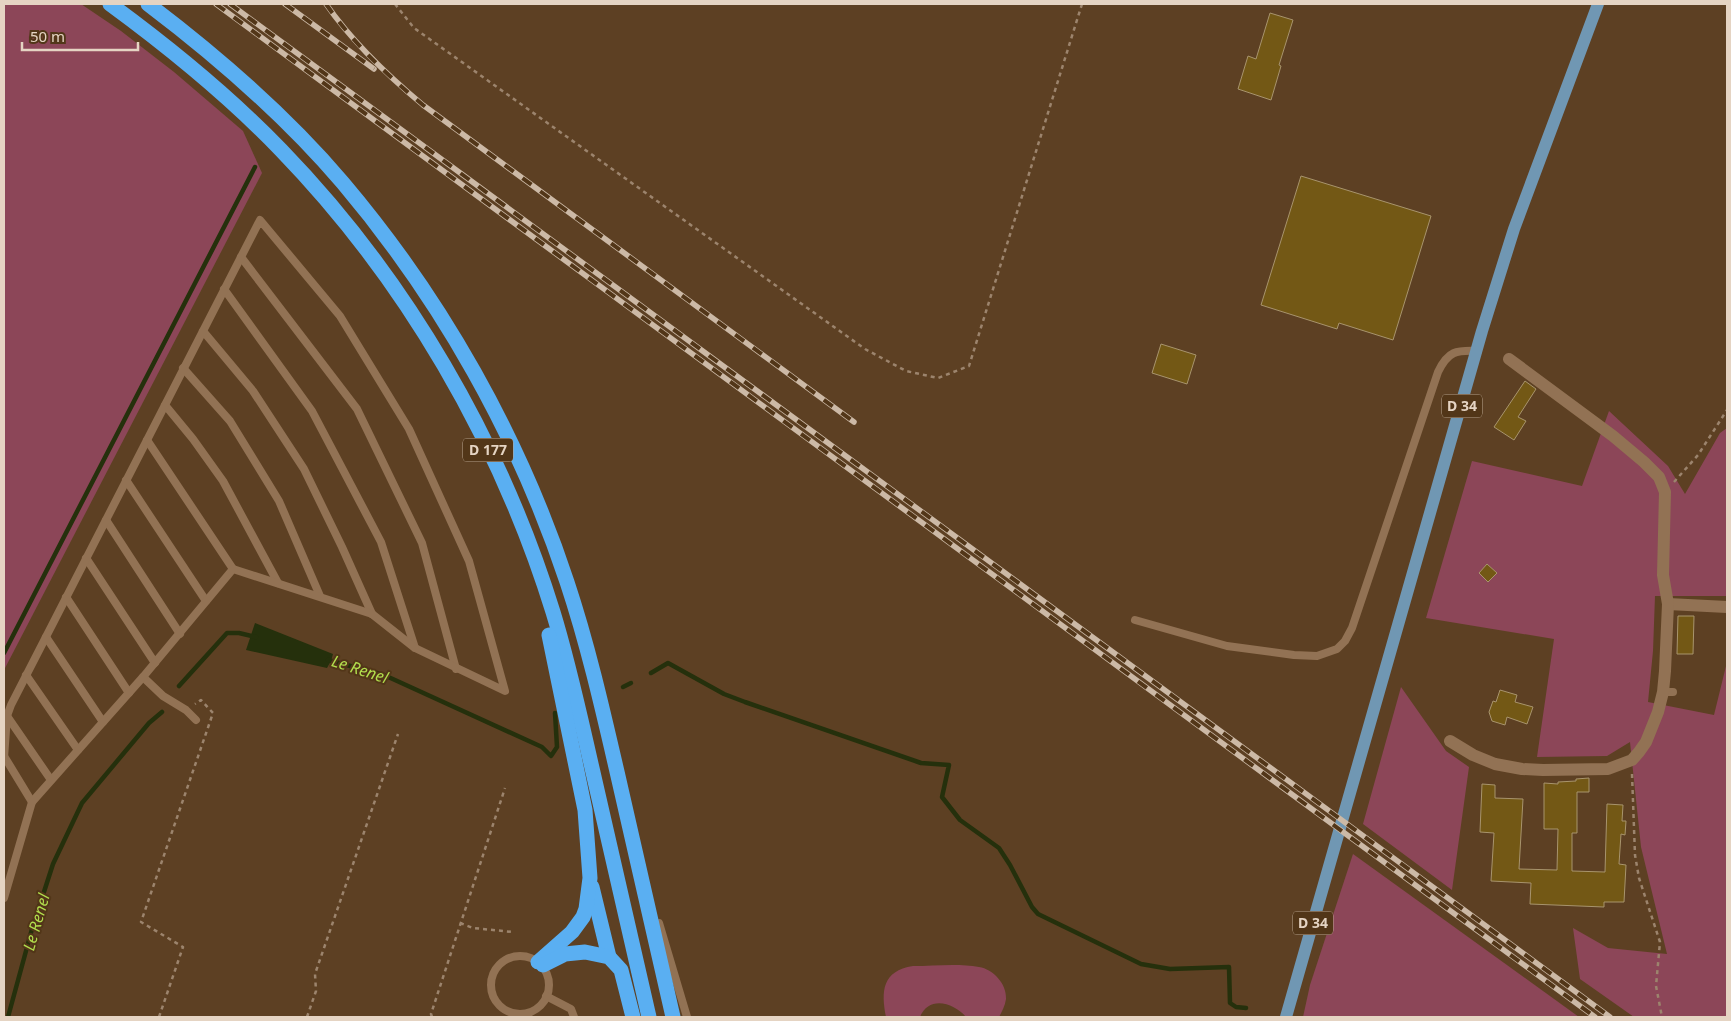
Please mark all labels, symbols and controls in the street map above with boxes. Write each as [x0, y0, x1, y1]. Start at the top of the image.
scale bar [22, 20, 139, 52]
text: 50 m [30, 26, 65, 46]
road number: D 34 [1442, 394, 1482, 418]
road number: D 177 [463, 438, 513, 462]
water label: Le Renel [329, 650, 392, 689]
water label: Le Renel [17, 890, 55, 953]
road number: D 34 [1293, 911, 1333, 934]

